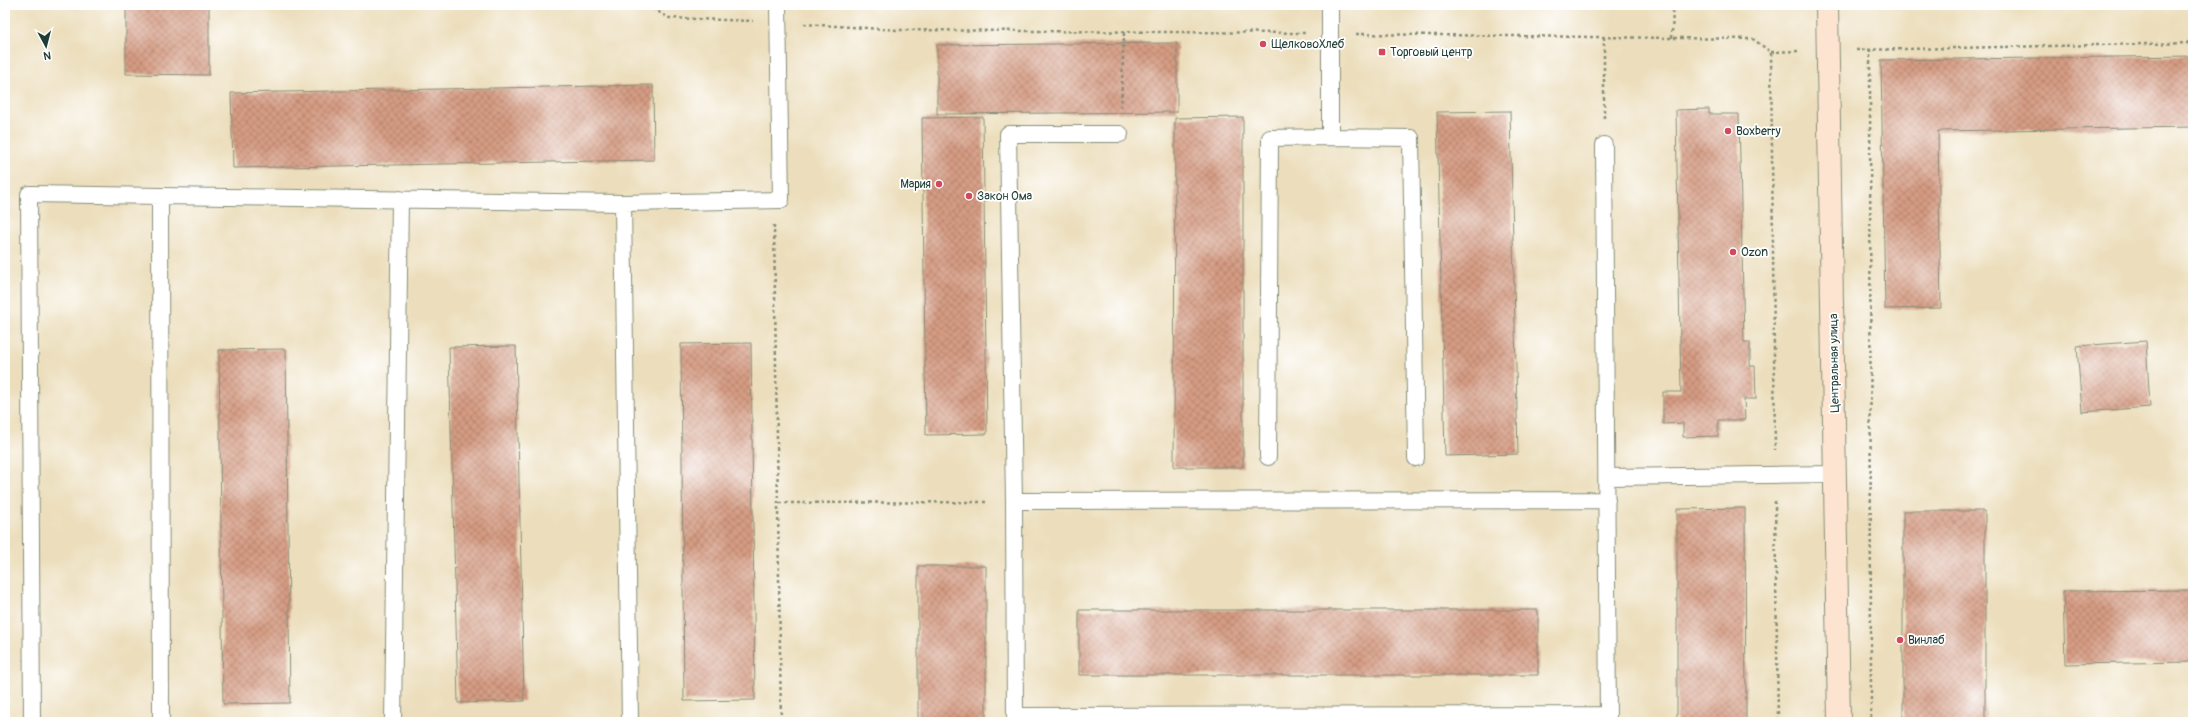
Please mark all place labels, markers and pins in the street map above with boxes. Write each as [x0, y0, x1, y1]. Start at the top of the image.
place label: ЩелковоХлеб [1271, 37, 1345, 52]
marker: ЩелковоХлеб [1258, 39, 1268, 49]
place label: Торговый центр [1390, 45, 1473, 60]
marker: Торговый центр [1377, 47, 1387, 57]
place label: Boxberry [1736, 124, 1781, 139]
marker: Boxberry [1723, 126, 1733, 136]
place label: Мария [900, 177, 931, 192]
marker: Мария [934, 179, 944, 189]
place label: Закон Ома [977, 189, 1033, 204]
marker: Закон Ома [964, 191, 974, 201]
place label: Ozon [1741, 245, 1768, 260]
marker: Ozon [1728, 247, 1738, 257]
place label: Винлаб [1908, 633, 1945, 648]
marker: Винлаб [1895, 635, 1905, 645]

